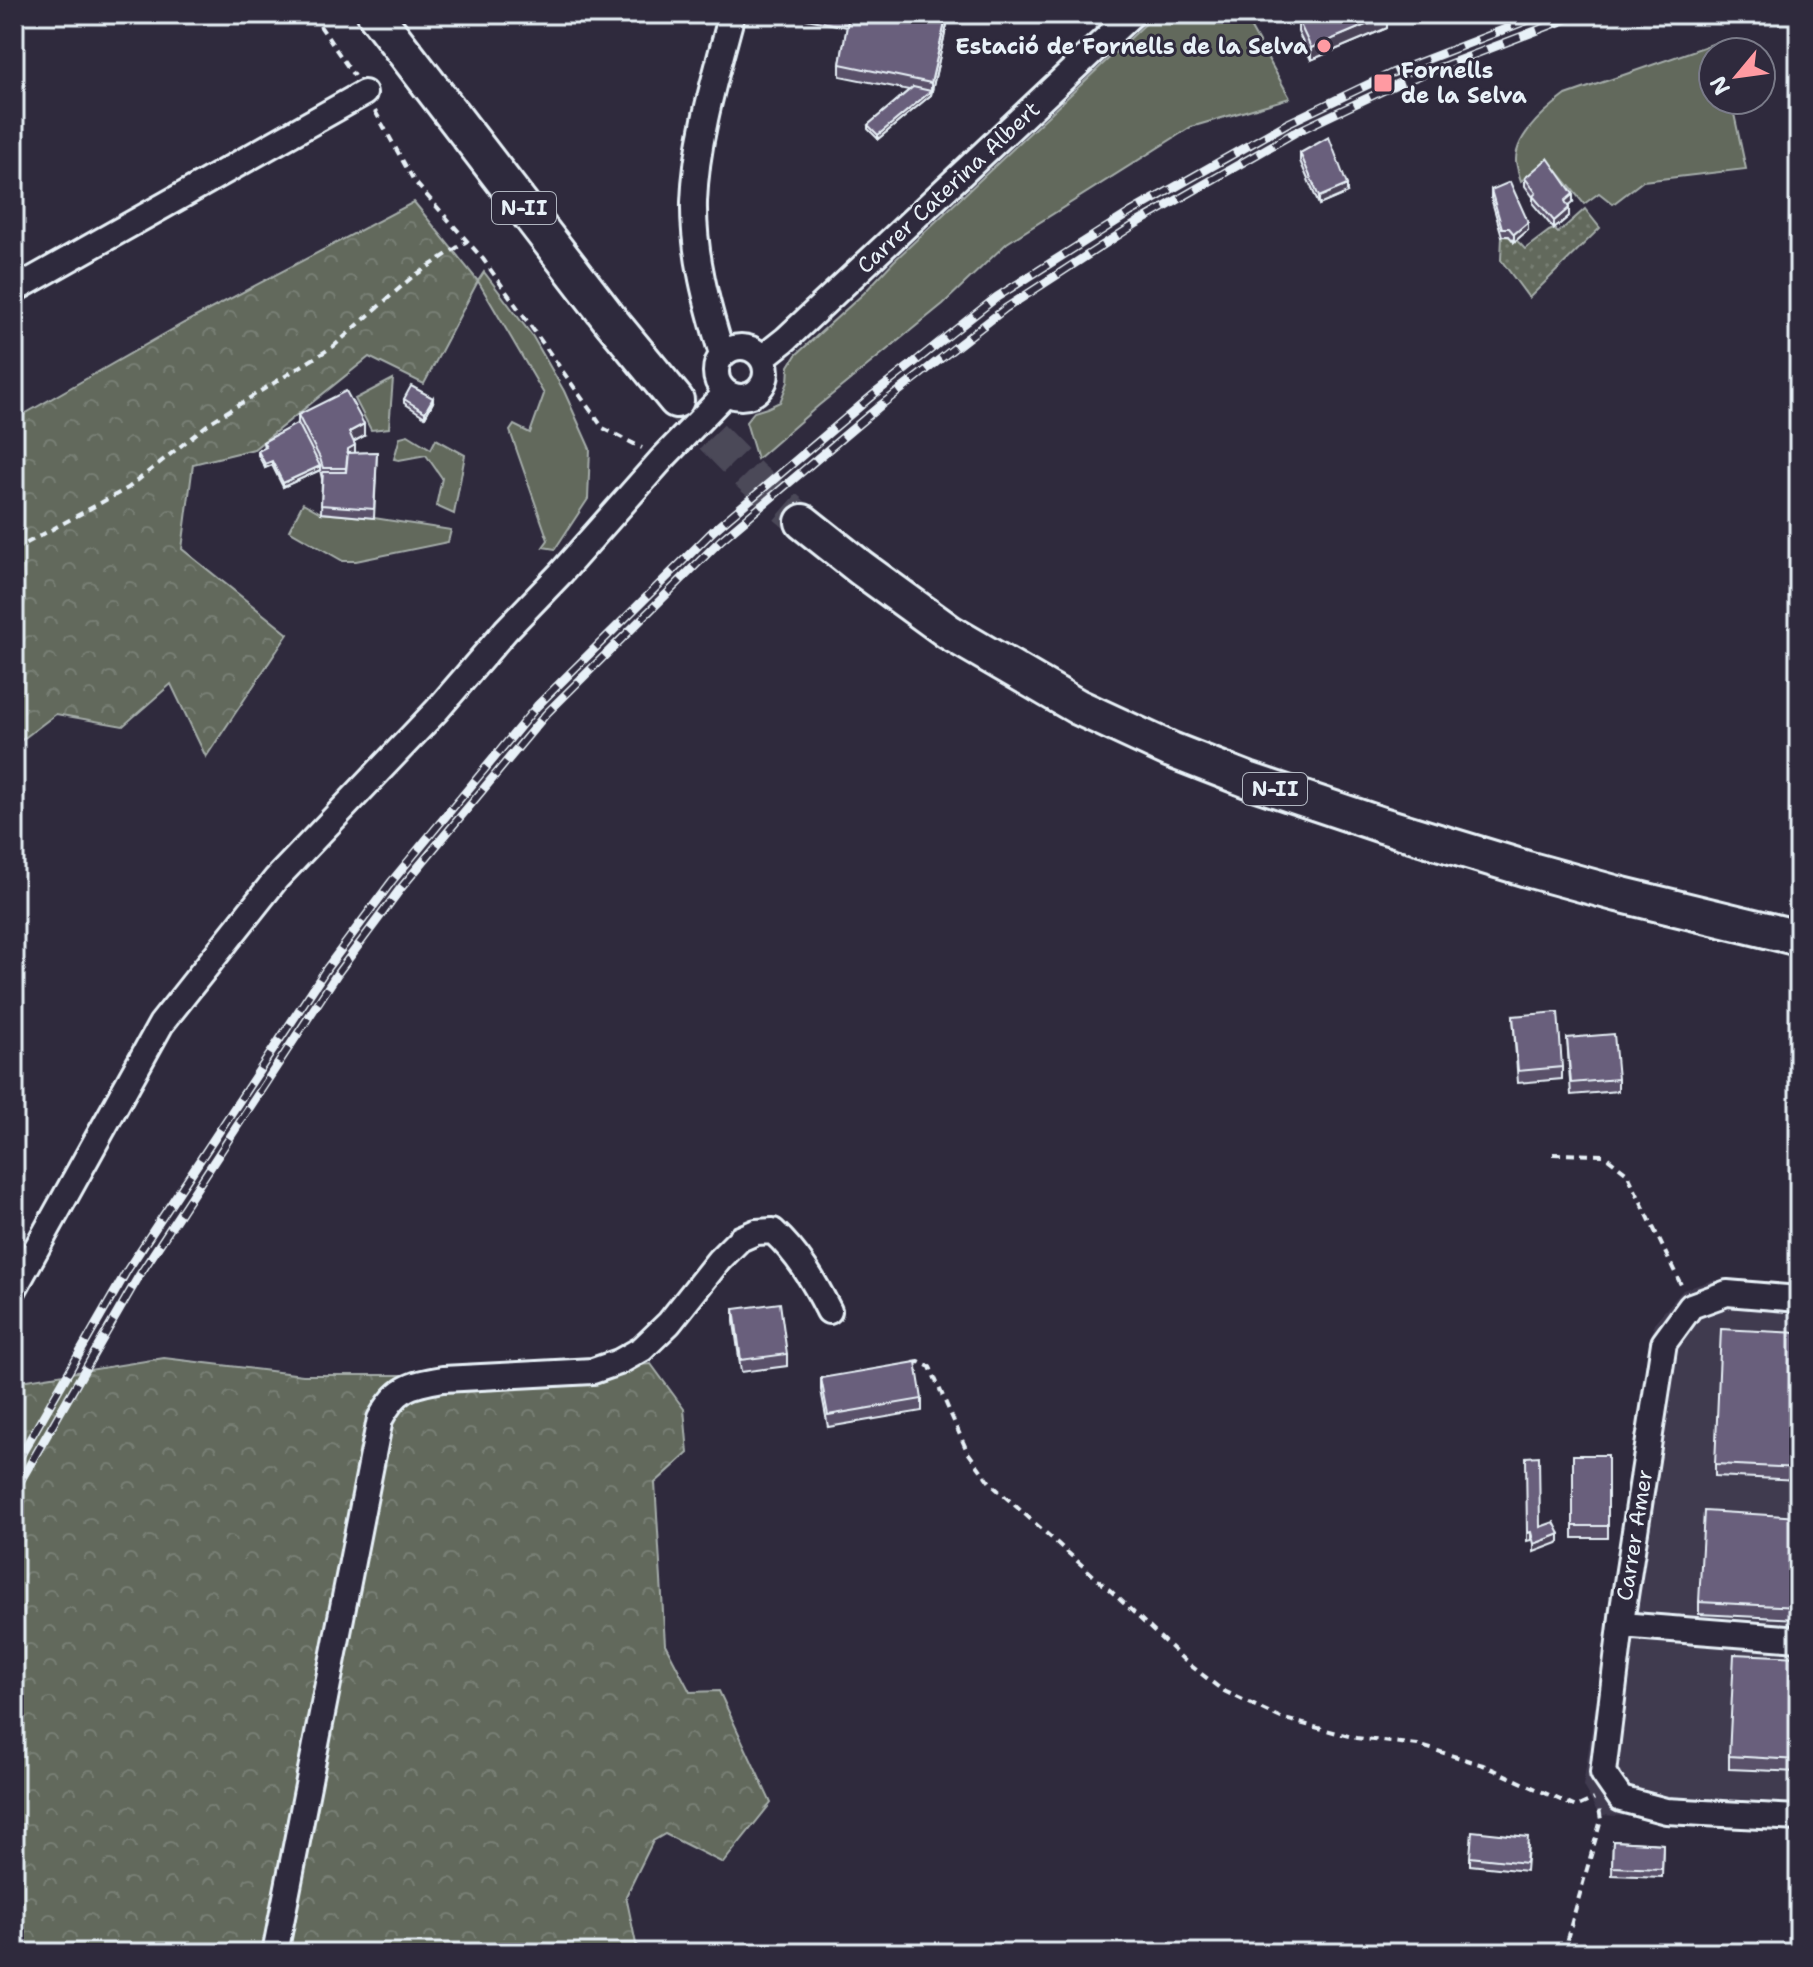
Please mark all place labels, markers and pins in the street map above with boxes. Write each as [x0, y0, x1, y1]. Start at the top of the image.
place label: Estació de Fornells de la Selva [955, 32, 1308, 61]
marker: Estació de Fornells de la Selva [1315, 37, 1333, 55]
place label: Fornells de la Selva [1401, 56, 1527, 110]
marker: Fornells de la Selva [1372, 72, 1394, 94]

